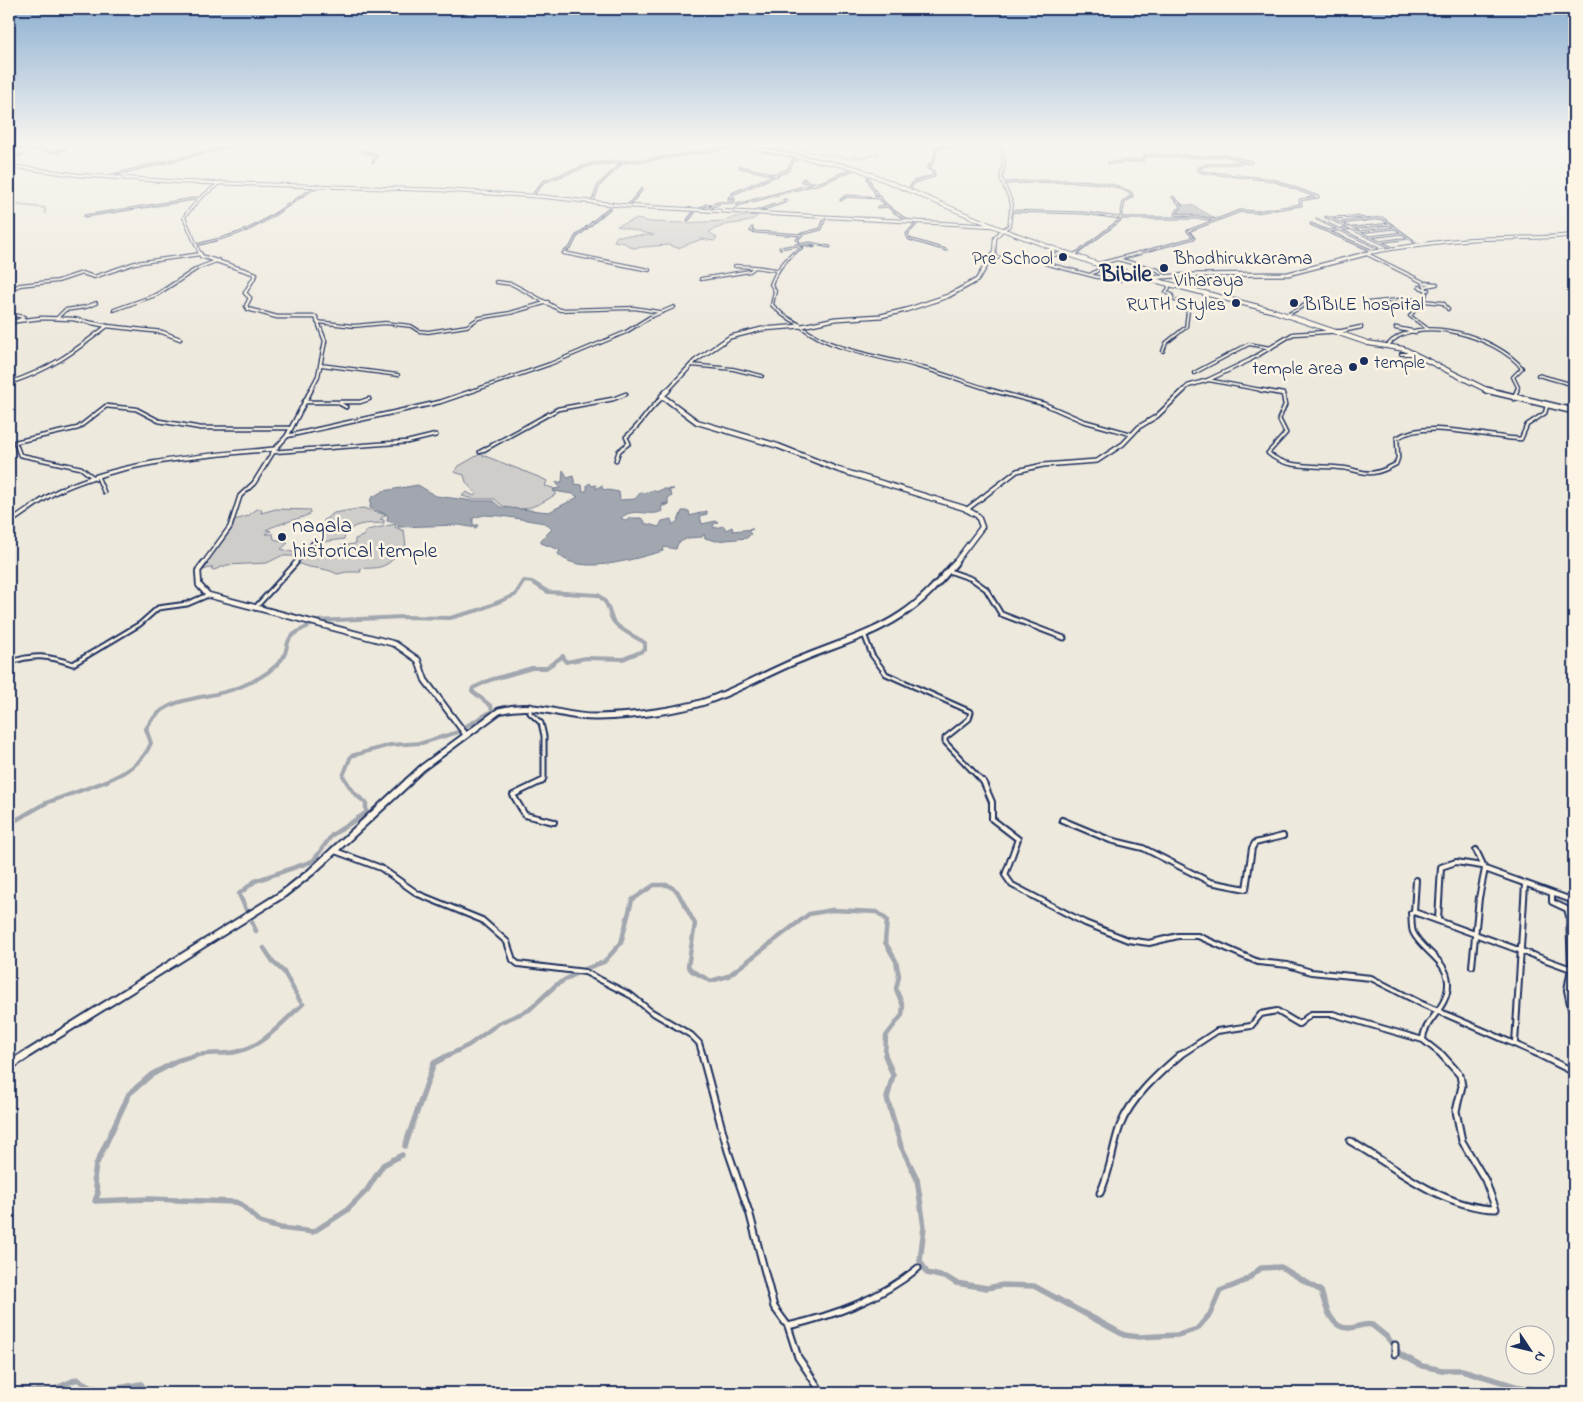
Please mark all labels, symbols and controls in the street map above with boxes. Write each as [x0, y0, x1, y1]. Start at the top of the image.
place label: Pre School [972, 246, 1053, 273]
place label: Bhodhirukkarama Viharaya [1173, 246, 1312, 296]
marker: Pre School [1057, 251, 1069, 263]
district label: Bibile [1099, 258, 1153, 293]
marker: Bhodhirukkarama Viharaya [1158, 262, 1170, 274]
place label: RUTH Styles [1126, 292, 1226, 320]
place label: BIBILE hospital [1303, 292, 1424, 319]
marker: RUTH Styles [1230, 297, 1242, 309]
marker: BIBILE hospital [1288, 297, 1300, 309]
place label: temple [1374, 350, 1426, 377]
marker: temple [1358, 355, 1370, 367]
place label: temple area [1252, 356, 1343, 383]
marker: temple area [1347, 361, 1359, 373]
place label: nagala historical temple [292, 511, 437, 568]
marker: nagala historical temple [276, 531, 288, 543]
north arrow [1506, 1324, 1556, 1374]
text: N [1528, 1347, 1551, 1366]

